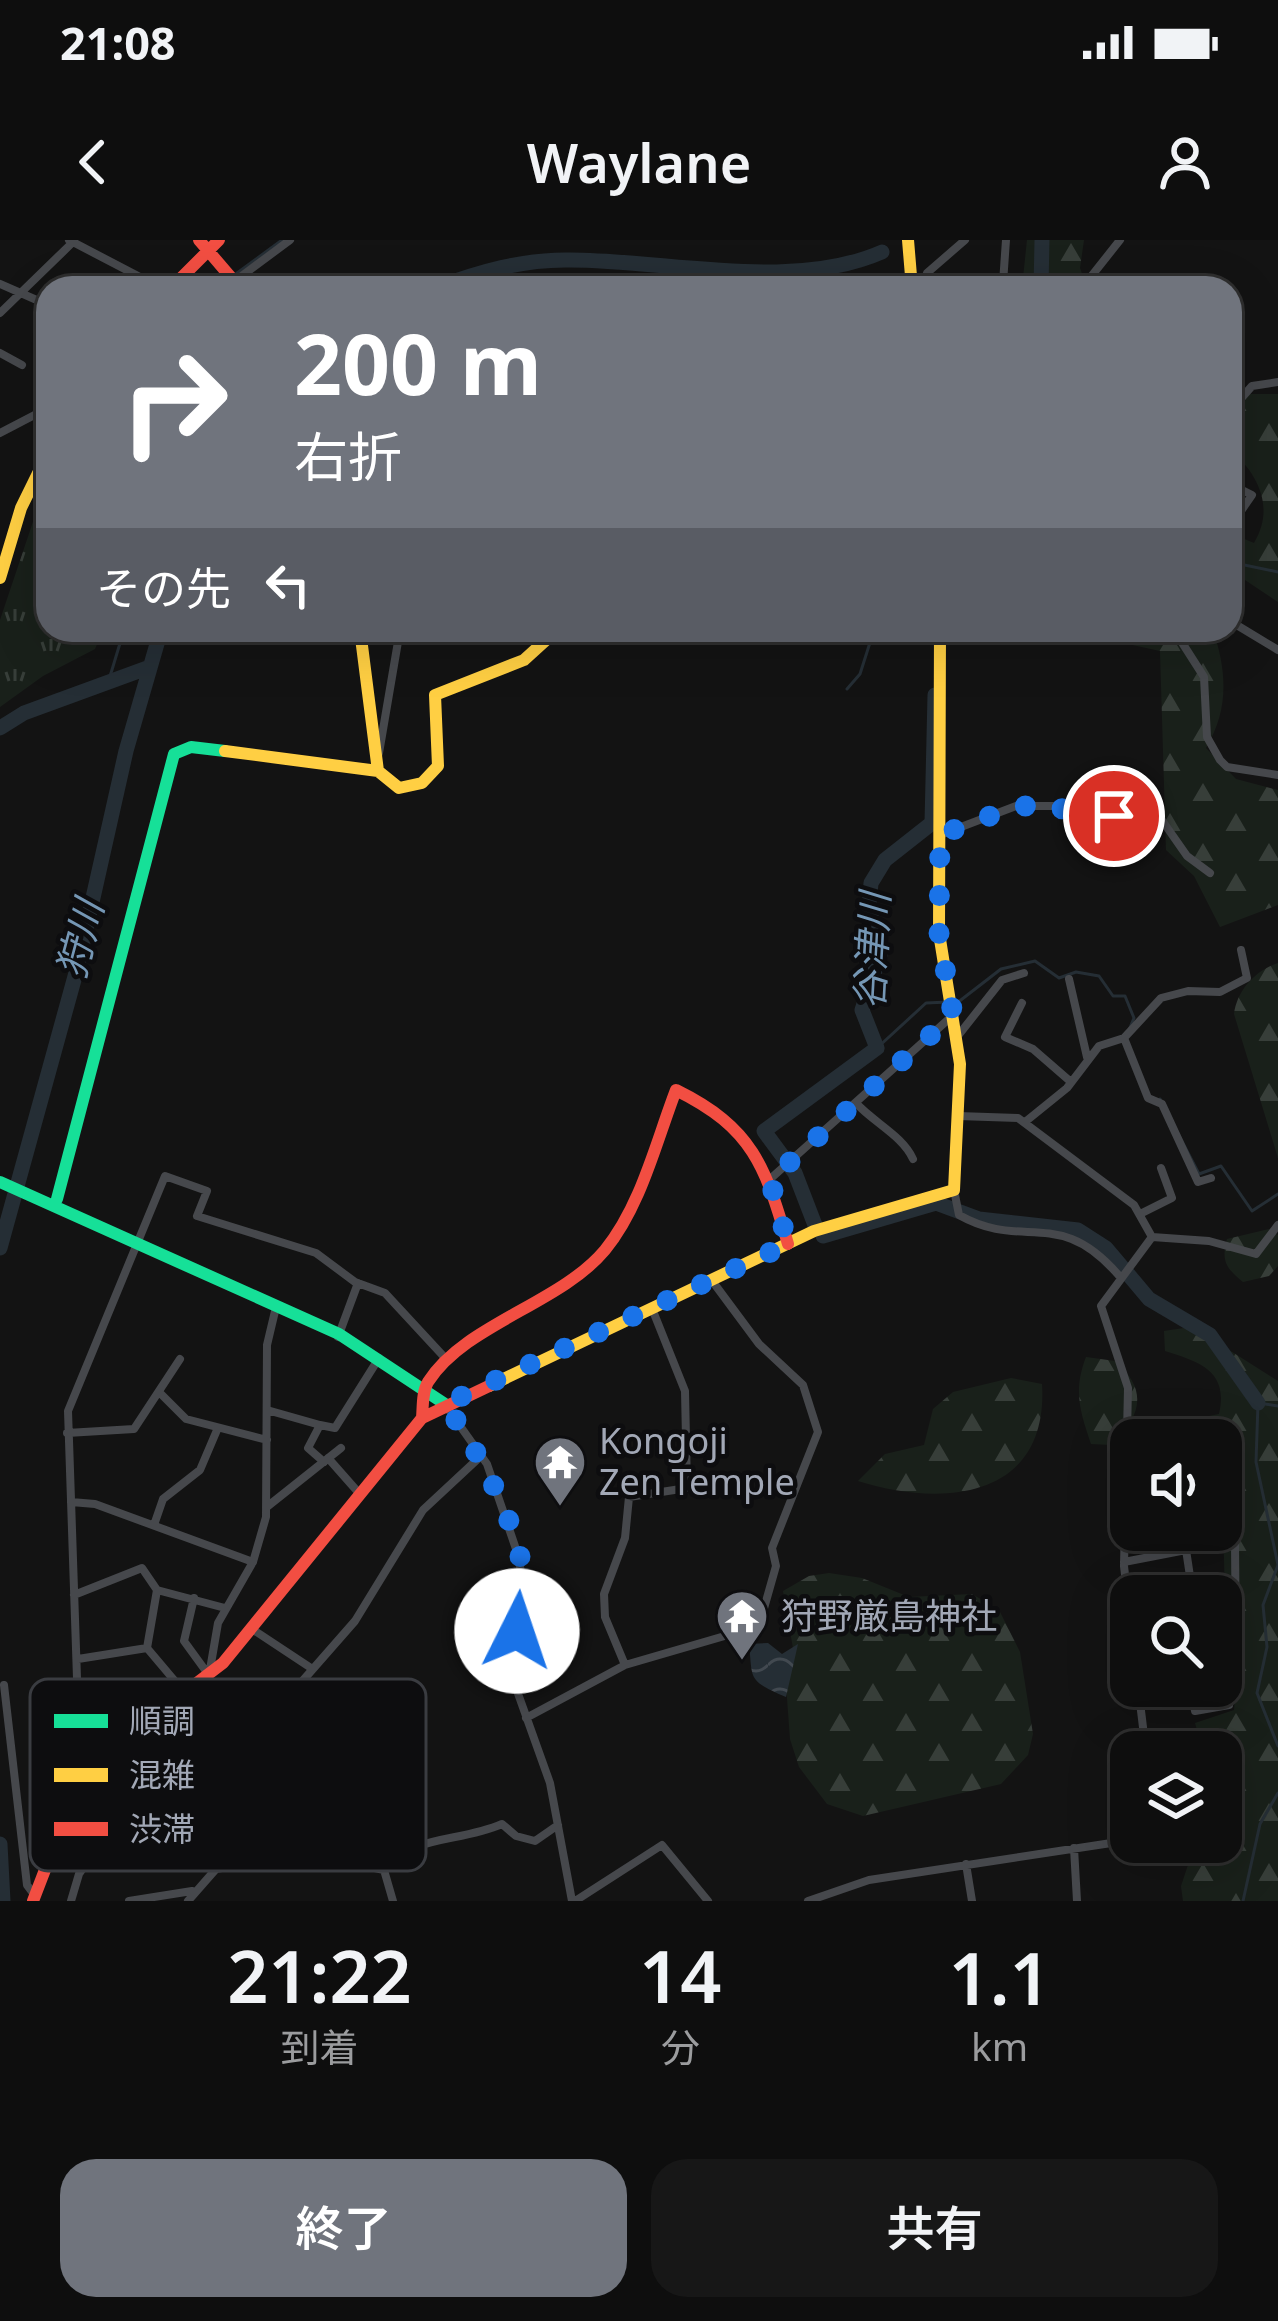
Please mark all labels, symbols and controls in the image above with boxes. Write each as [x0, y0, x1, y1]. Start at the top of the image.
text: 21:08 [60, 12, 176, 73]
text: Waylane [527, 125, 751, 199]
icon: back [60, 129, 126, 195]
icon: person [1152, 129, 1218, 195]
text: 200 m [294, 305, 542, 420]
icon: right [96, 324, 252, 480]
text: 右折 [294, 419, 402, 493]
icon: left [255, 552, 321, 618]
text: その先 [96, 557, 231, 618]
pin [1063, 765, 1165, 867]
icon: arrive [1081, 783, 1147, 849]
water label: 谷津川 [841, 887, 900, 1011]
water label: 狩川 [43, 890, 115, 983]
place label: Kongoji Zen Temple [599, 1416, 795, 1506]
map controls [1110, 1419, 1242, 1863]
button: sound [1110, 1419, 1242, 1551]
temple icon: Kongoji Zen Temple [532, 1434, 588, 1508]
position arrow [454, 1568, 580, 1694]
button: search [1110, 1575, 1242, 1707]
temple icon: 狩野厳島神社 [714, 1588, 770, 1662]
place label: 狩野厳島神社 [781, 1591, 997, 1640]
legend [30, 1679, 426, 1871]
text: 順調 [129, 1698, 195, 1743]
button: layers [1110, 1731, 1242, 1863]
text: 混雑 [129, 1752, 195, 1797]
text: 渋滞 [129, 1806, 195, 1851]
text: 21:22 [227, 1926, 412, 2024]
text: 14 [639, 1926, 721, 2024]
text: 1.1 [949, 1928, 1051, 2026]
text: km [971, 2019, 1028, 2072]
text: 到着 [280, 2020, 359, 2073]
text: 分 [661, 2020, 700, 2073]
button: 終了 [60, 2159, 627, 2297]
button: 共有 [651, 2159, 1218, 2297]

